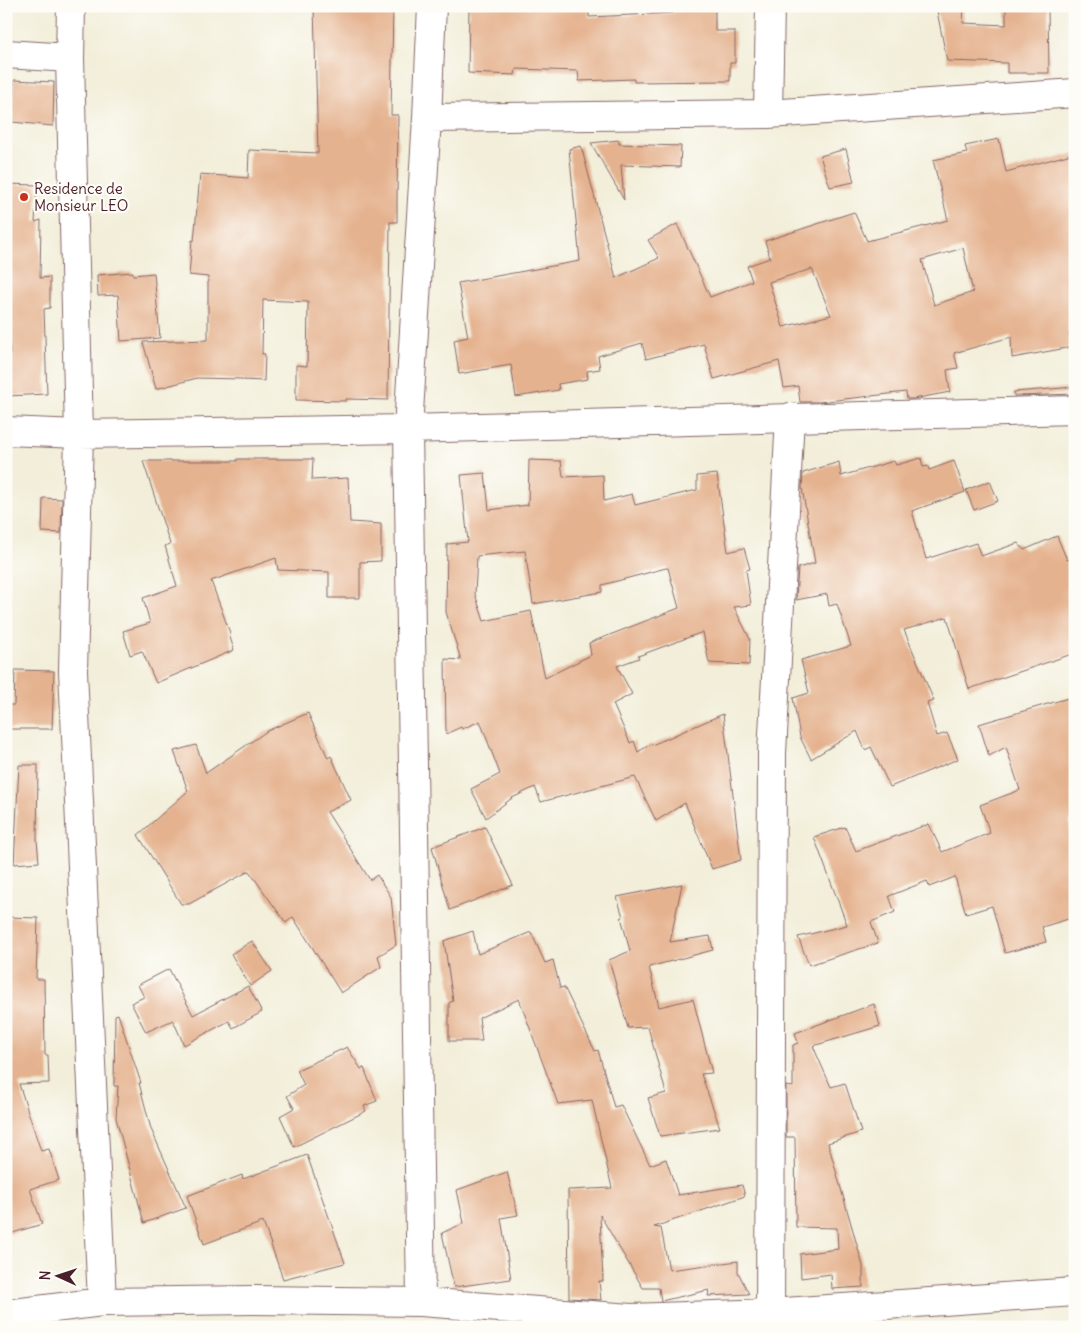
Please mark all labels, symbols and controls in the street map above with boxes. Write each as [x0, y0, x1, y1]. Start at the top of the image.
place label: Residence de Monsieur LEO [34, 179, 128, 215]
marker: Residence de Monsieur LEO [18, 191, 30, 203]
north arrow [32, 1250, 82, 1300]
text: N [36, 1270, 54, 1281]

